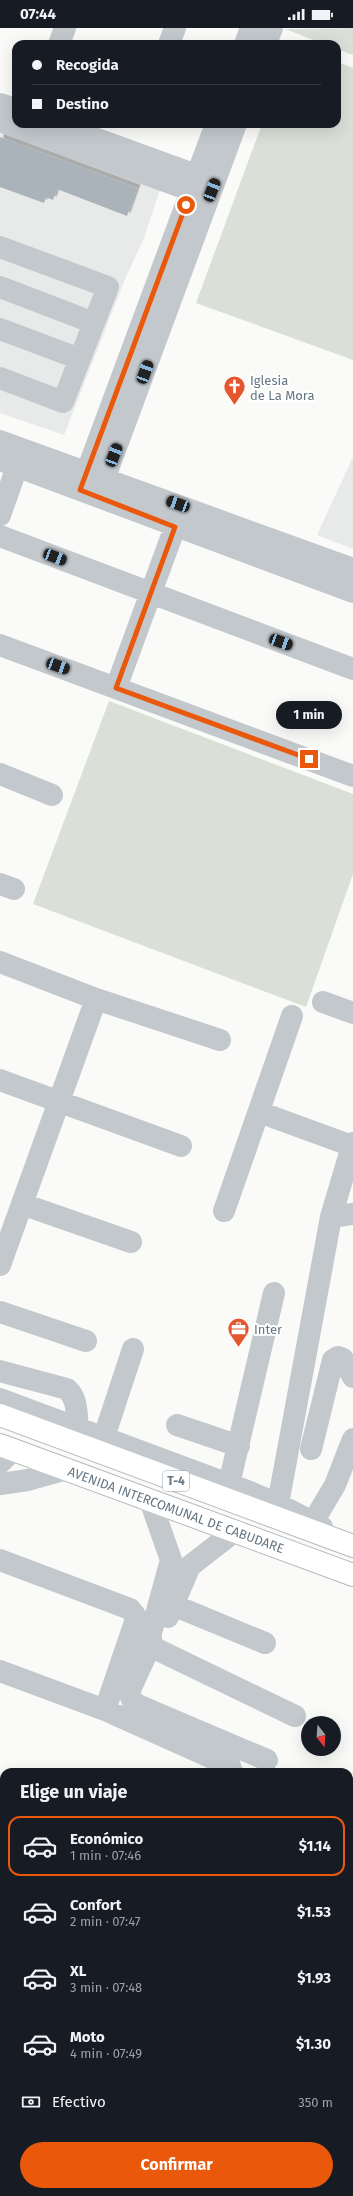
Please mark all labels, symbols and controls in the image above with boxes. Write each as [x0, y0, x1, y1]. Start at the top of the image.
text: 07:44 [20, 5, 56, 23]
text: Recogida [56, 56, 119, 74]
text: Destino [56, 95, 109, 113]
car [202, 177, 222, 203]
route start [177, 196, 195, 214]
car [135, 359, 155, 385]
place label: Iglesia de La Mora [250, 373, 315, 403]
church icon: Iglesia de La Mora [222, 374, 248, 407]
car [104, 442, 124, 468]
car [165, 494, 191, 514]
car [42, 547, 68, 567]
car [268, 632, 294, 652]
car [45, 656, 71, 676]
callout: 1 min [276, 701, 342, 729]
text: 1 min [293, 707, 325, 722]
route end [300, 750, 318, 768]
office icon: Inter [225, 1316, 251, 1349]
place label: Inter [254, 1322, 282, 1337]
street label: AVENIDA INTERCOMUNAL DE CABUDARE [66, 1464, 286, 1556]
road number: T-4 [163, 1471, 189, 1491]
north arrow [301, 1716, 341, 1756]
map controls [301, 1716, 341, 1756]
text: Elige un viaje [20, 1781, 127, 1803]
icon: car [22, 1828, 58, 1864]
text: Económico [70, 1830, 143, 1848]
text: $1.14 [299, 1837, 331, 1855]
text: 1 min · 07:46 [70, 1848, 141, 1863]
icon: car [22, 1894, 58, 1930]
text: Confort [70, 1896, 122, 1914]
text: $1.53 [297, 1903, 331, 1921]
text: 2 min · 07:47 [70, 1914, 141, 1929]
icon: car [22, 1960, 58, 1996]
text: XL [70, 1962, 86, 1980]
text: $1.93 [297, 1969, 331, 1987]
text: 3 min · 07:48 [70, 1980, 142, 1995]
icon: car [22, 2026, 58, 2062]
text: Moto [70, 2028, 105, 2046]
text: $1.30 [296, 2035, 331, 2053]
text: 4 min · 07:49 [70, 2046, 142, 2061]
icon: cash [20, 2091, 42, 2113]
text: Efectivo [52, 2093, 106, 2111]
text: 350 m [298, 2095, 333, 2110]
button: Confirmar [20, 2142, 333, 2188]

